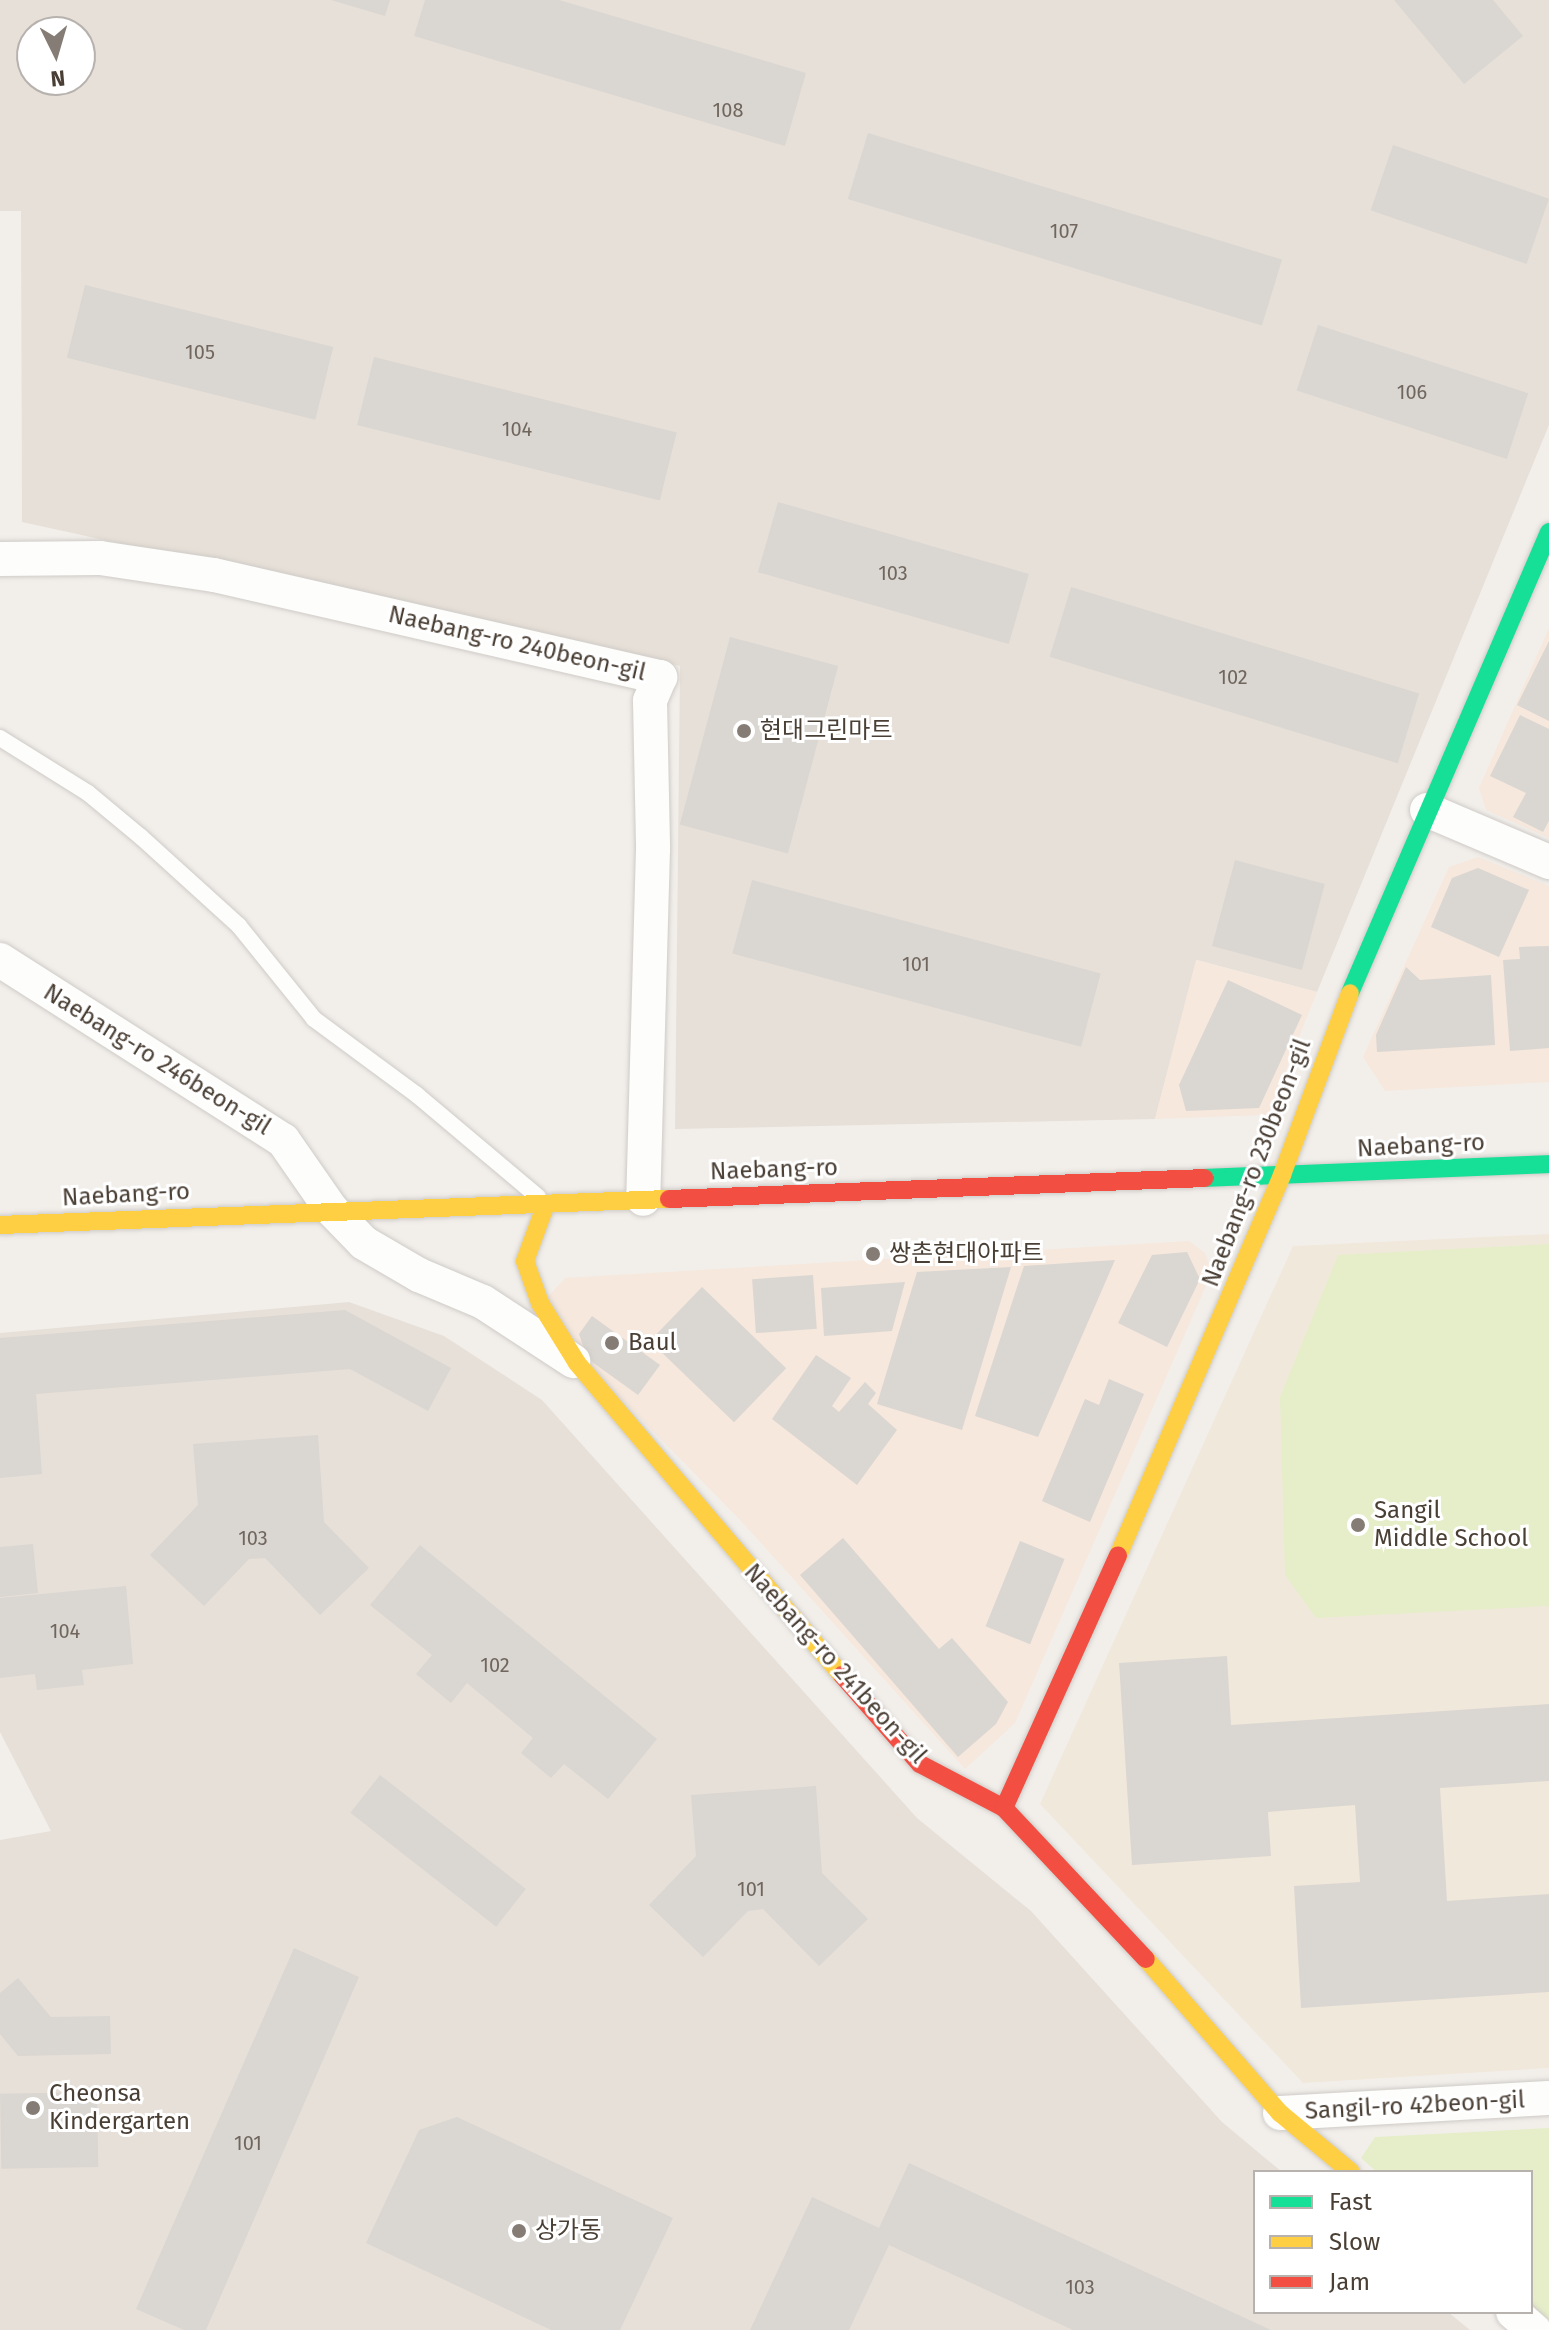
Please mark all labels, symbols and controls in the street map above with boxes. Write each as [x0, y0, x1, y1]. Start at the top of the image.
north arrow [16, 16, 96, 96]
text: N [50, 64, 66, 92]
house number: 108 [713, 98, 743, 122]
house number: 107 [1050, 219, 1078, 243]
house number: 105 [185, 340, 215, 364]
house number: 106 [1397, 380, 1427, 404]
house number: 104 [502, 417, 532, 441]
house number: 103 [878, 561, 908, 585]
street label: Naebang-ro 240beon-gil [386, 600, 648, 688]
house number: 102 [1218, 665, 1248, 689]
place label: 현대그린마트 [760, 717, 892, 745]
marker: 현대그린마트 [735, 722, 753, 740]
house number: 101 [902, 952, 930, 976]
street label: Naebang-ro 246beon-gil [38, 978, 276, 1142]
street label: Naebang-ro 230beon-gil [1196, 1035, 1318, 1291]
street label: Naebang-ro [1356, 1128, 1486, 1164]
street label: Naebang-ro [709, 1153, 839, 1187]
street label: Naebang-ro [61, 1177, 191, 1213]
place label: 쌍촌현대아파트 [889, 1240, 1044, 1268]
marker: 쌍촌현대아파트 [864, 1245, 882, 1263]
place label: Baul [628, 1329, 677, 1357]
marker: Baul [603, 1334, 621, 1352]
place label: Sangil Middle School [1374, 1497, 1528, 1553]
marker: Sangil Middle School [1349, 1516, 1367, 1534]
house number: 103 [238, 1526, 268, 1550]
street label: Naebang-ro 241beon-gil [738, 1558, 932, 1770]
house number: 104 [50, 1619, 80, 1643]
house number: 102 [480, 1653, 510, 1677]
house number: 101 [737, 1877, 765, 1901]
place label: Cheonsa Kindergarten [49, 2080, 190, 2136]
street label: Sangil-ro 42beon-gil [1304, 2086, 1526, 2126]
marker: Cheonsa Kindergarten [24, 2099, 42, 2117]
house number: 101 [234, 2131, 262, 2155]
legend [1253, 2170, 1533, 2314]
text: Fast [1329, 2188, 1372, 2216]
place label: 상가동 [535, 2217, 601, 2245]
marker: 상가동 [510, 2222, 528, 2240]
text: Slow [1329, 2228, 1380, 2256]
text: Jam [1329, 2268, 1370, 2296]
house number: 103 [1065, 2275, 1095, 2299]

